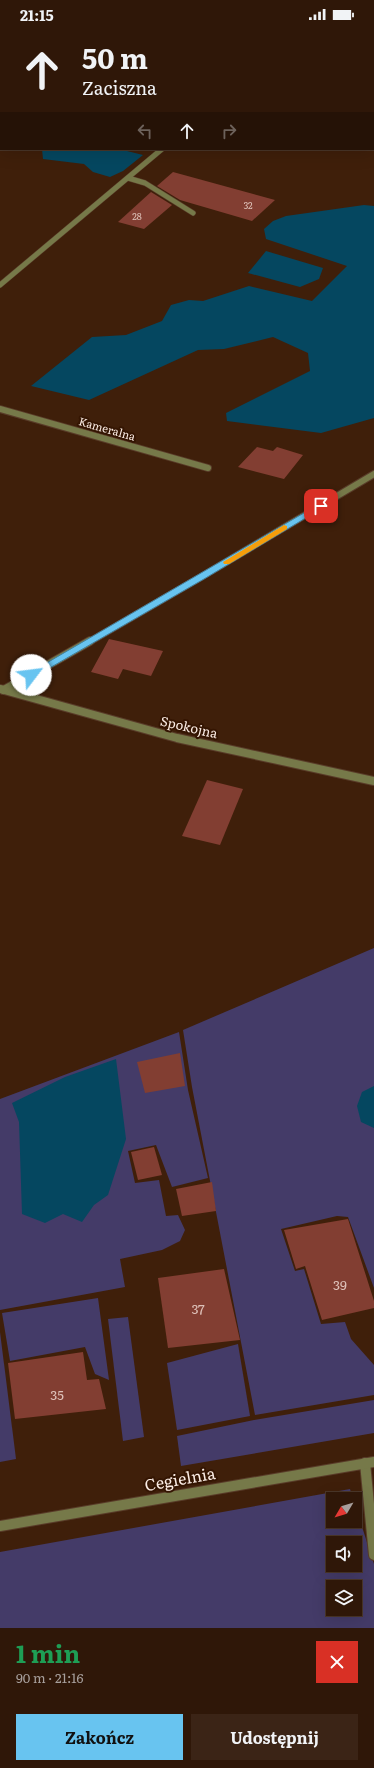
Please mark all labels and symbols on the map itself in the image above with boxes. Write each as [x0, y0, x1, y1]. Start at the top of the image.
house number: 32 [243, 198, 253, 212]
house number: 28 [132, 209, 142, 223]
street label: Kameralna [77, 412, 137, 444]
pin [304, 489, 338, 523]
position arrow [10, 654, 52, 696]
street label: Spokojna [159, 711, 220, 742]
house number: 39 [333, 1275, 347, 1294]
house number: 37 [191, 1299, 205, 1318]
house number: 35 [50, 1385, 64, 1404]
street label: Cegielnia [142, 1460, 218, 1496]
north arrow [326, 1492, 362, 1528]

